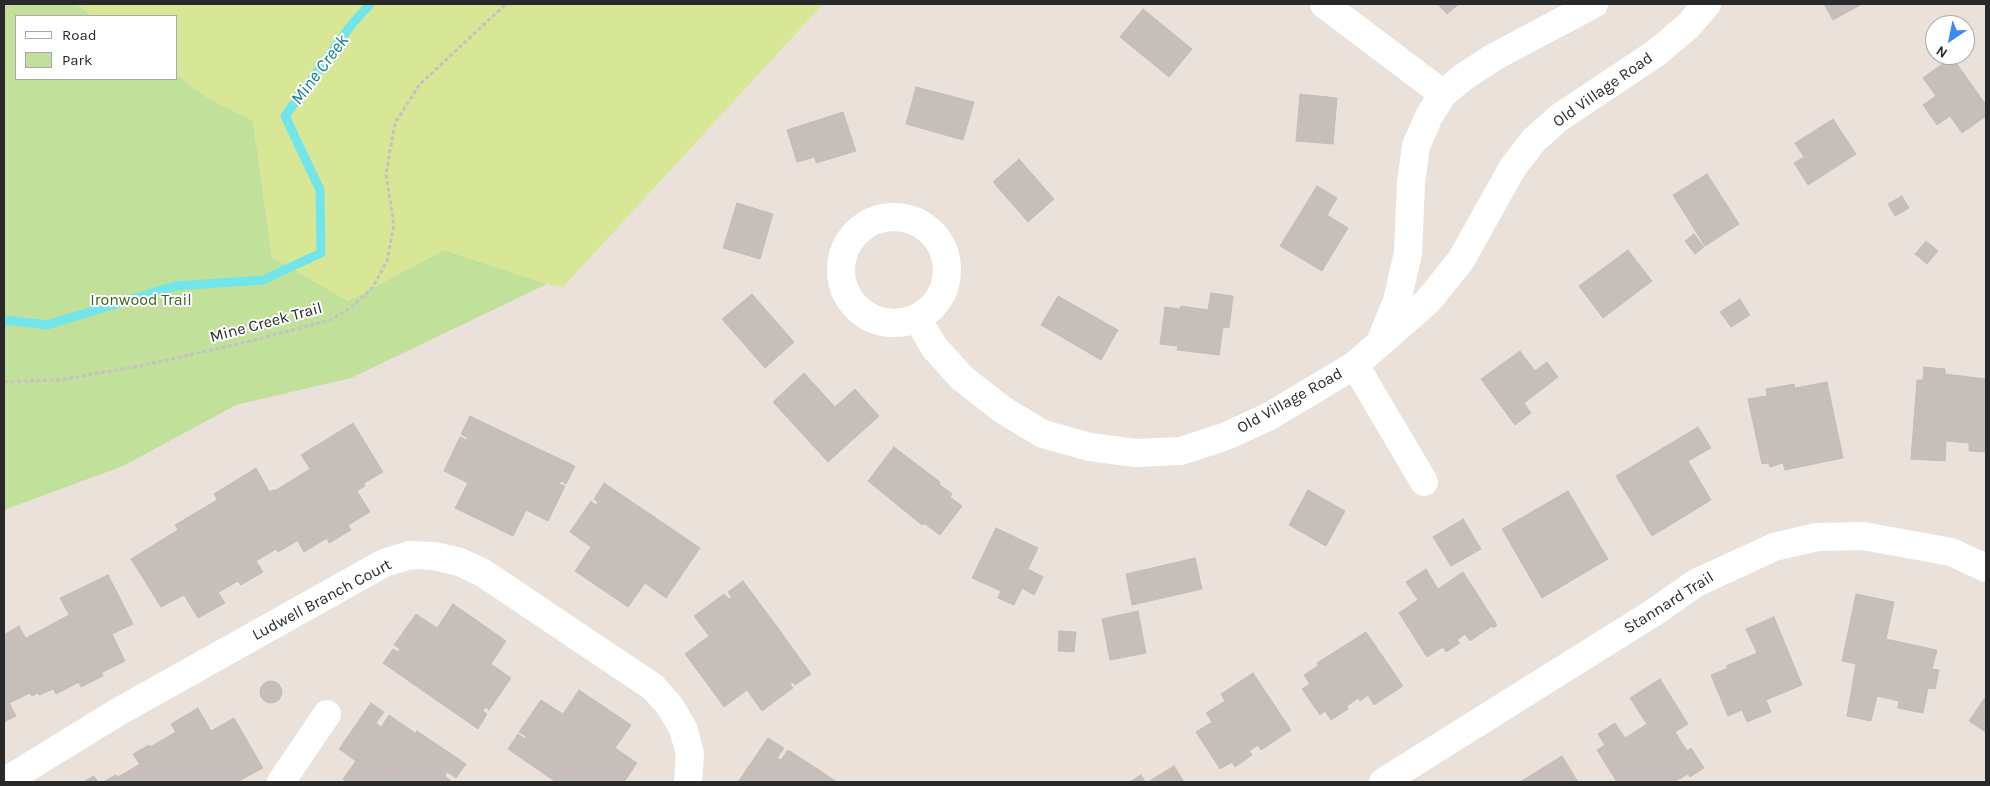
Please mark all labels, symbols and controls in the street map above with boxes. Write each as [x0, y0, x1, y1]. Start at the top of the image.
legend [15, 15, 178, 80]
north arrow [1925, 15, 1975, 65]
text: Road [62, 26, 97, 44]
water label: Mine Creek [287, 31, 353, 109]
text: N [1933, 42, 1951, 62]
street label: Old Village Road [1549, 48, 1657, 132]
text: Park [62, 51, 92, 69]
park label: Ironwood Trail [90, 290, 192, 310]
street label: Mine Creek Trail [208, 299, 324, 347]
street label: Old Village Road [1234, 364, 1346, 438]
street label: Ludwell Branch Court [249, 555, 395, 645]
street label: Stannard Trail [1621, 568, 1717, 638]

